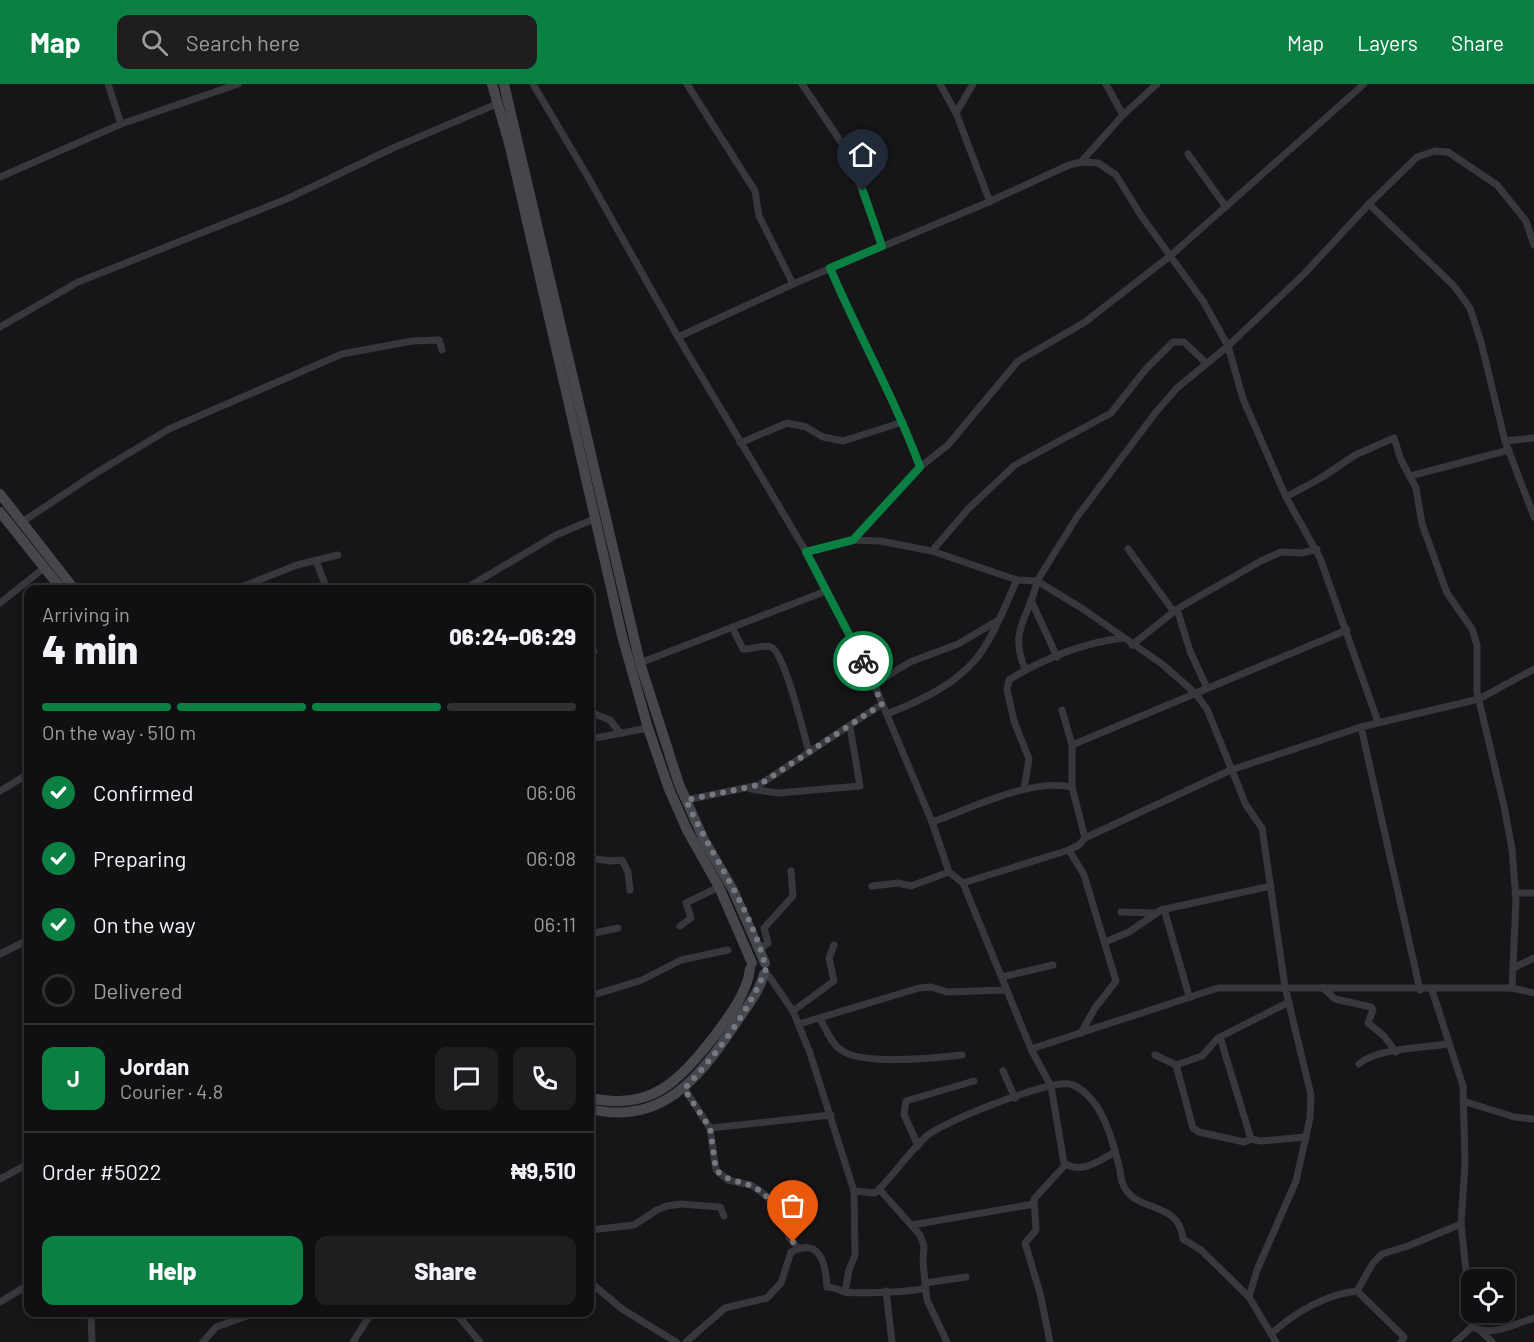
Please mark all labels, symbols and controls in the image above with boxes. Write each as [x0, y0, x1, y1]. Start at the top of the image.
search box [117, 15, 537, 69]
text: Map [30, 25, 81, 59]
icon: search [138, 26, 171, 59]
text: Search here [186, 29, 300, 55]
text: Map [1287, 30, 1324, 55]
text: Layers [1357, 30, 1418, 55]
text: Share [1451, 30, 1504, 55]
pin [837, 129, 888, 191]
icon: home [846, 138, 879, 171]
text: Arriving in [42, 602, 130, 626]
text: 06:24–06:29 [449, 623, 576, 649]
text: 4 min [42, 625, 138, 672]
courier [833, 631, 893, 691]
icon: bike [847, 645, 880, 678]
text: On the way · 510 m [42, 720, 196, 744]
icon: check [42, 776, 75, 809]
text: Confirmed [93, 779, 193, 805]
text: 06:06 [526, 780, 576, 804]
icon: check [42, 842, 75, 875]
text: Preparing [93, 845, 186, 871]
text: 06:08 [526, 846, 576, 870]
icon: check [42, 908, 75, 941]
text: On the way [93, 911, 196, 937]
text: 06:11 [534, 912, 576, 936]
text: Delivered [93, 977, 182, 1003]
button: chat [435, 1047, 498, 1110]
button: phone [513, 1047, 576, 1110]
text: Jordan [120, 1053, 189, 1079]
text: J [67, 1065, 80, 1091]
text: Courier · 4.8 [120, 1079, 223, 1103]
text: ₦9,510 [511, 1157, 576, 1183]
text: Order #5022 [42, 1158, 162, 1184]
pin [767, 1180, 818, 1242]
icon: bag [776, 1189, 809, 1222]
button: Help [42, 1236, 303, 1305]
button: Share [315, 1236, 576, 1305]
map controls [1461, 1269, 1515, 1323]
button: locate [1461, 1269, 1515, 1323]

